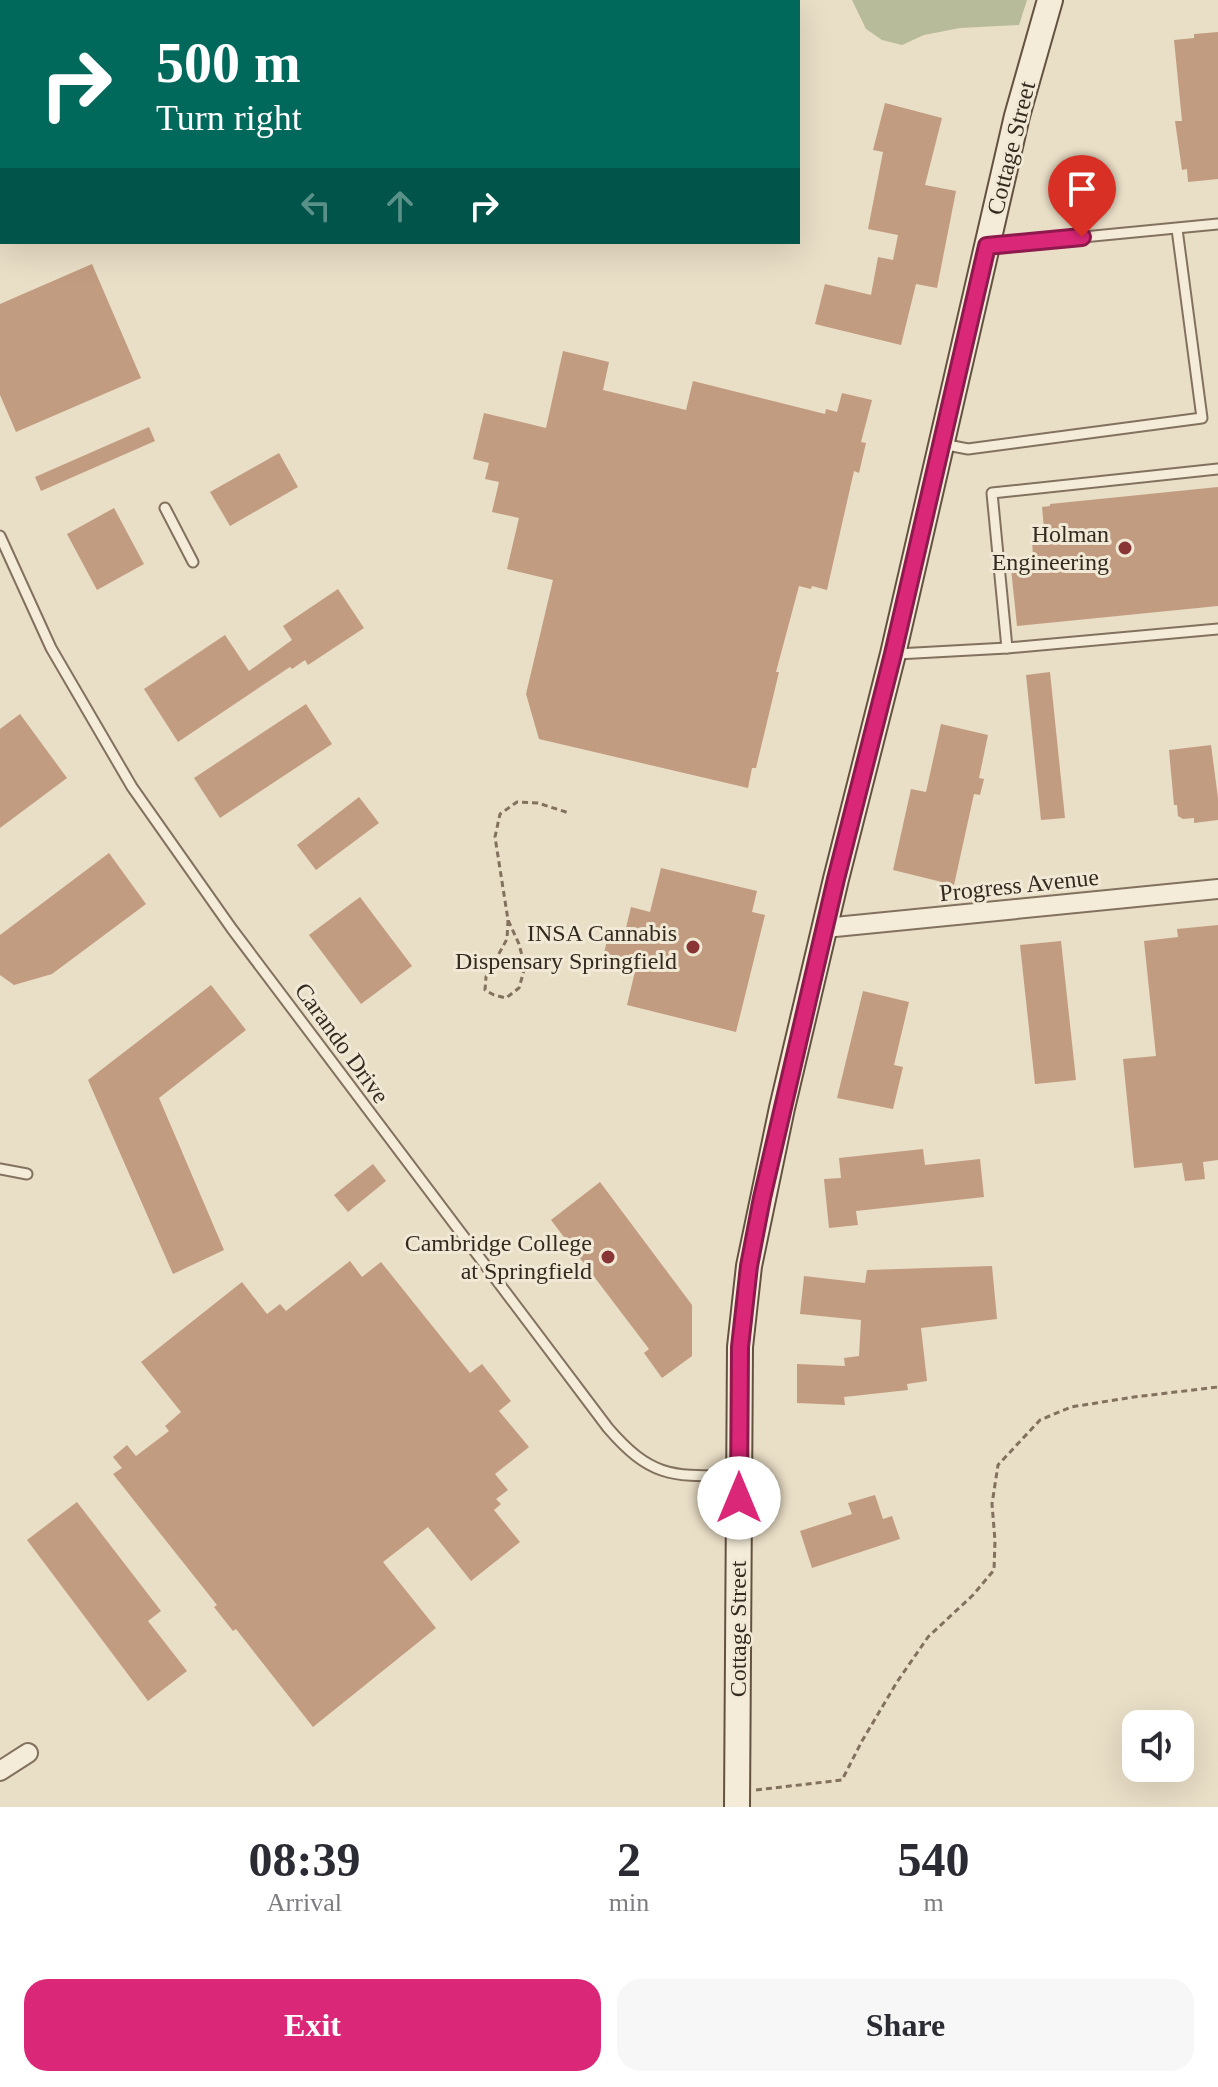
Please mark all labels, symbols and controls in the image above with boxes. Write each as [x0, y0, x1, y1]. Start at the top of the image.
icon: right [24, 32, 128, 136]
text: 500 m [156, 32, 301, 94]
street label: Cottage Street [982, 78, 1040, 217]
text: Turn right [156, 98, 302, 138]
pin [1048, 155, 1116, 237]
icon: arrive [1060, 167, 1104, 211]
icon: left [294, 184, 338, 228]
icon: ahead [378, 184, 422, 228]
icon: right [462, 184, 506, 228]
place label: Holman Engineering [992, 521, 1109, 575]
marker: Holman Engineering [1116, 539, 1134, 557]
street label: Progress Avenue [938, 864, 1100, 906]
place label: INSA Cannabis Dispensary Springfield [455, 920, 677, 974]
marker: INSA Cannabis Dispensary Springfield [684, 938, 702, 956]
street label: Carando Drive [290, 978, 394, 1108]
place label: Cambridge College at Springfield [405, 1230, 592, 1284]
marker: Cambridge College at Springfield [599, 1248, 617, 1266]
position arrow [697, 1456, 781, 1540]
street label: Cottage Street [725, 1560, 751, 1697]
map controls [1122, 1710, 1194, 1782]
button: sound [1122, 1710, 1194, 1782]
text: 08:39 [248, 1833, 360, 1886]
text: 2 [617, 1833, 641, 1886]
text: 540 [898, 1833, 970, 1886]
text: Arrival [267, 1888, 342, 1917]
text: min [609, 1888, 649, 1917]
text: m [923, 1888, 944, 1917]
button: Exit [24, 1979, 601, 2071]
button: Share [617, 1979, 1194, 2071]

